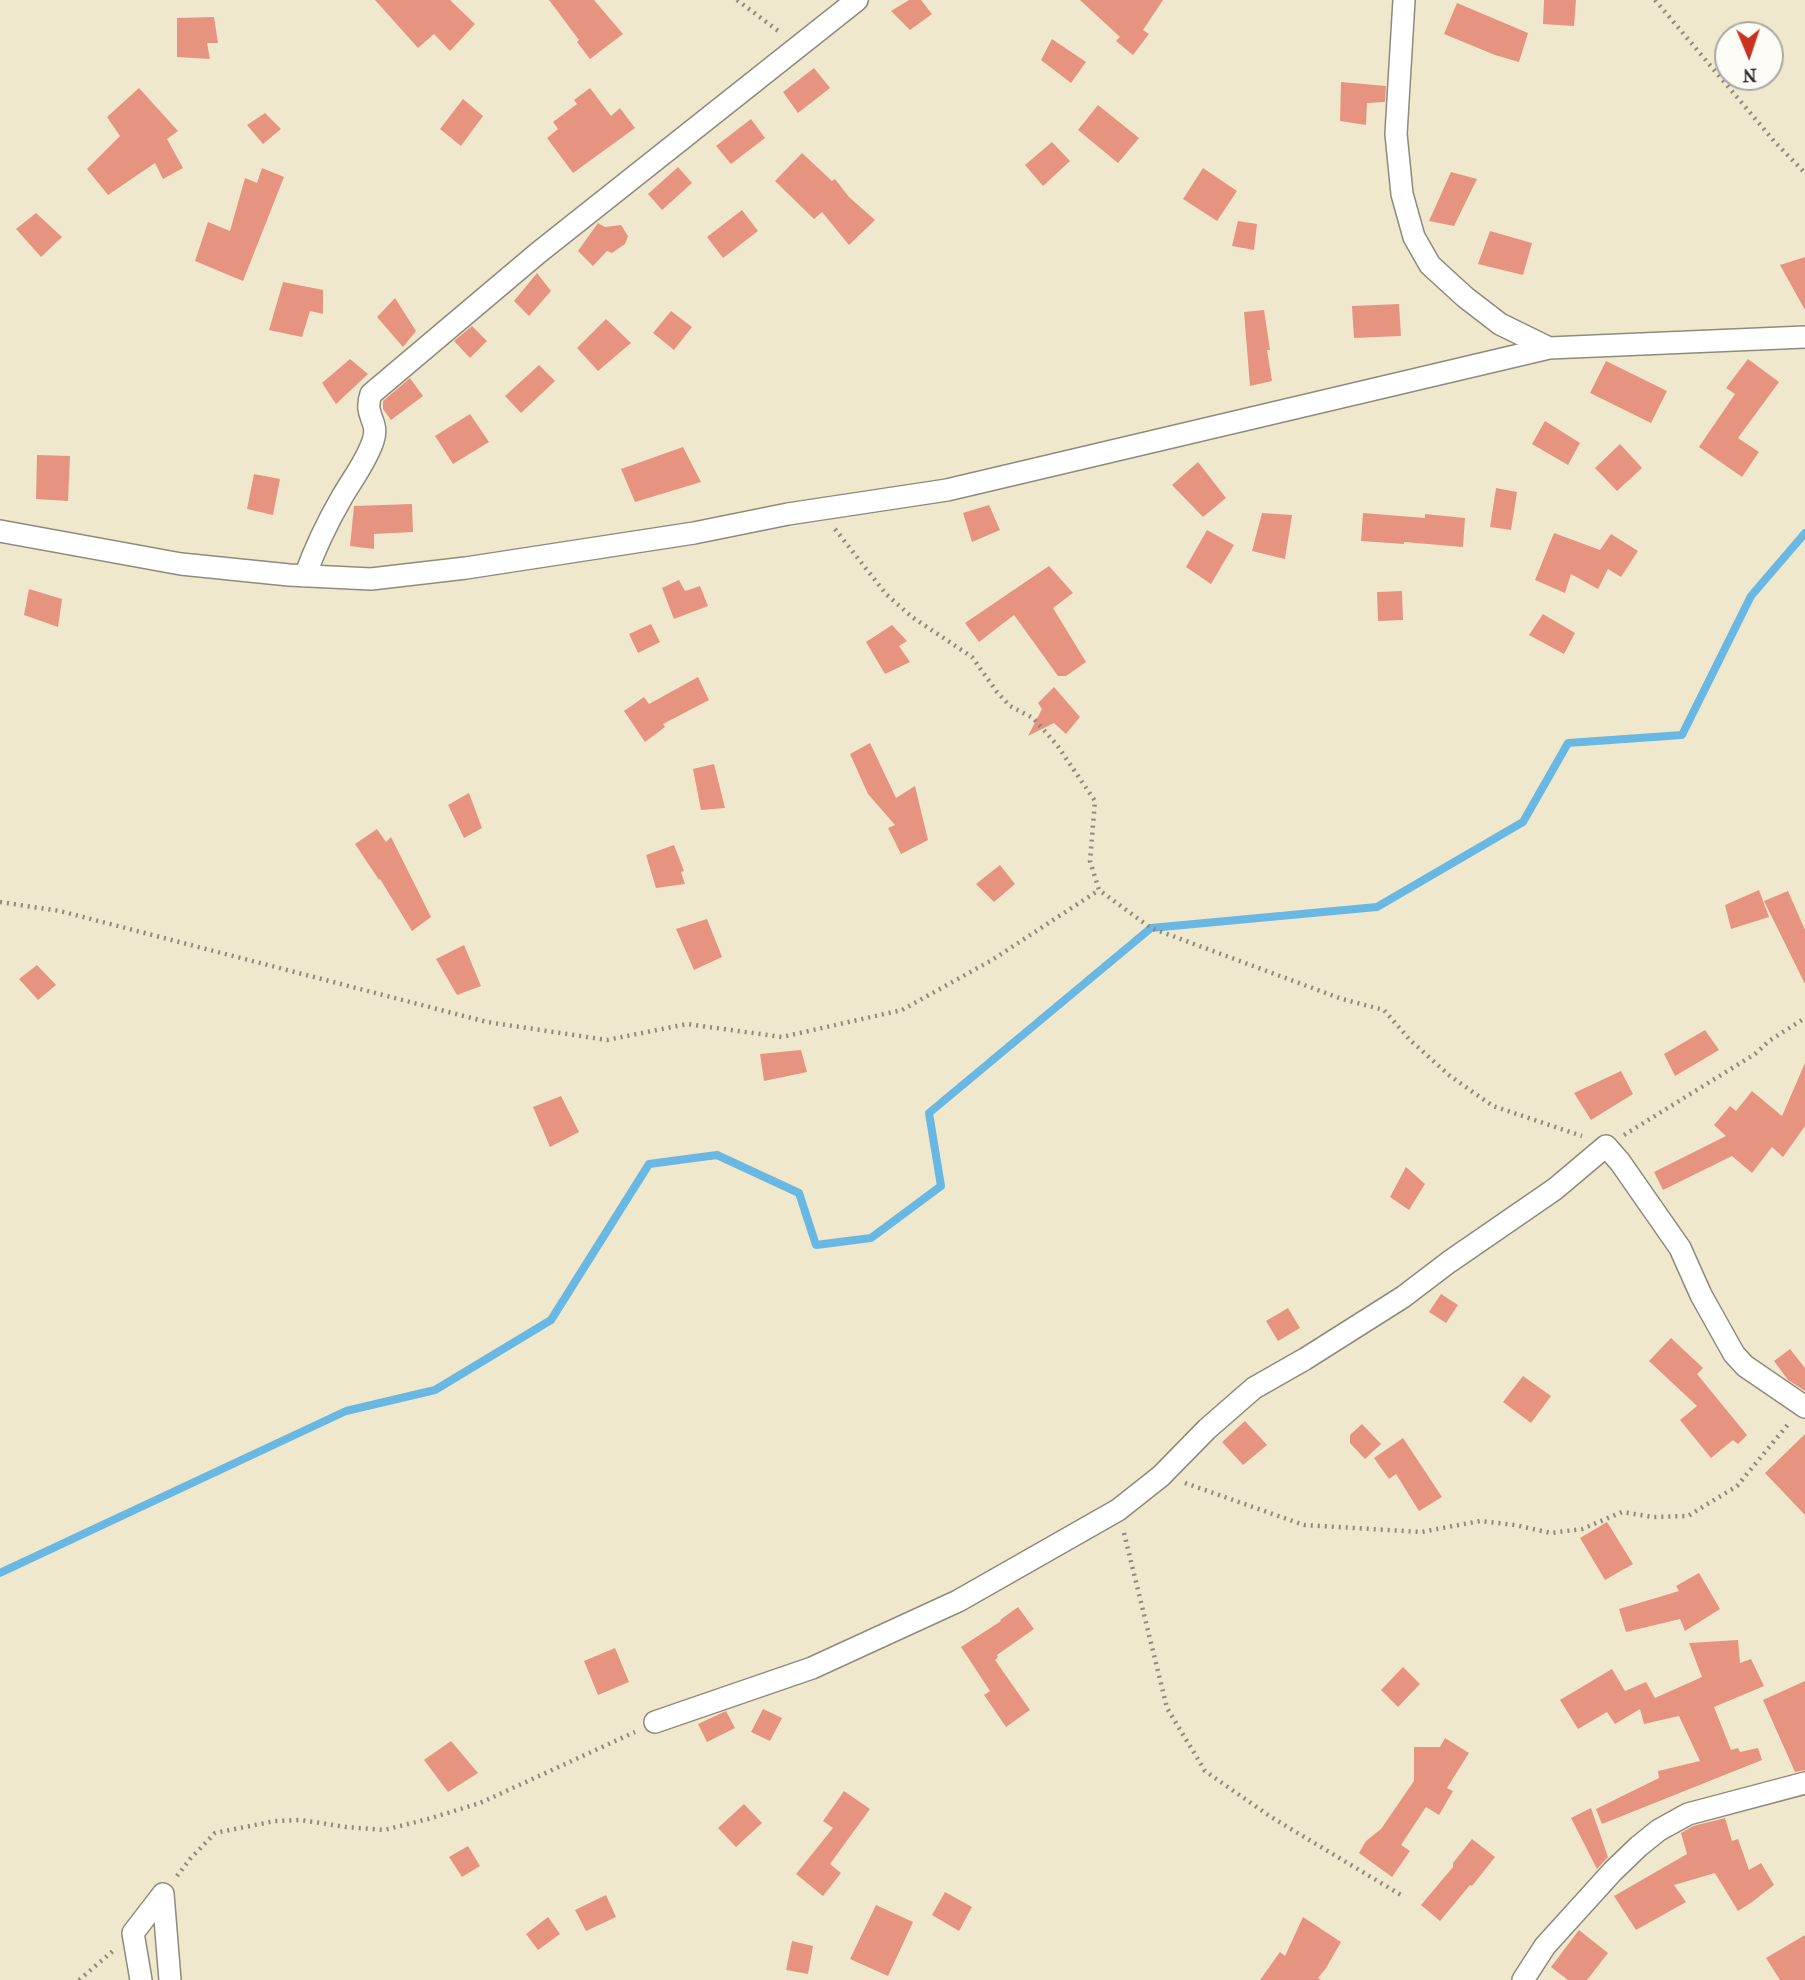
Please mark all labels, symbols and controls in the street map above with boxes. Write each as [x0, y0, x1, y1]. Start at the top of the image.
north arrow [1714, 21, 1784, 91]
text: N [1742, 64, 1757, 86]

